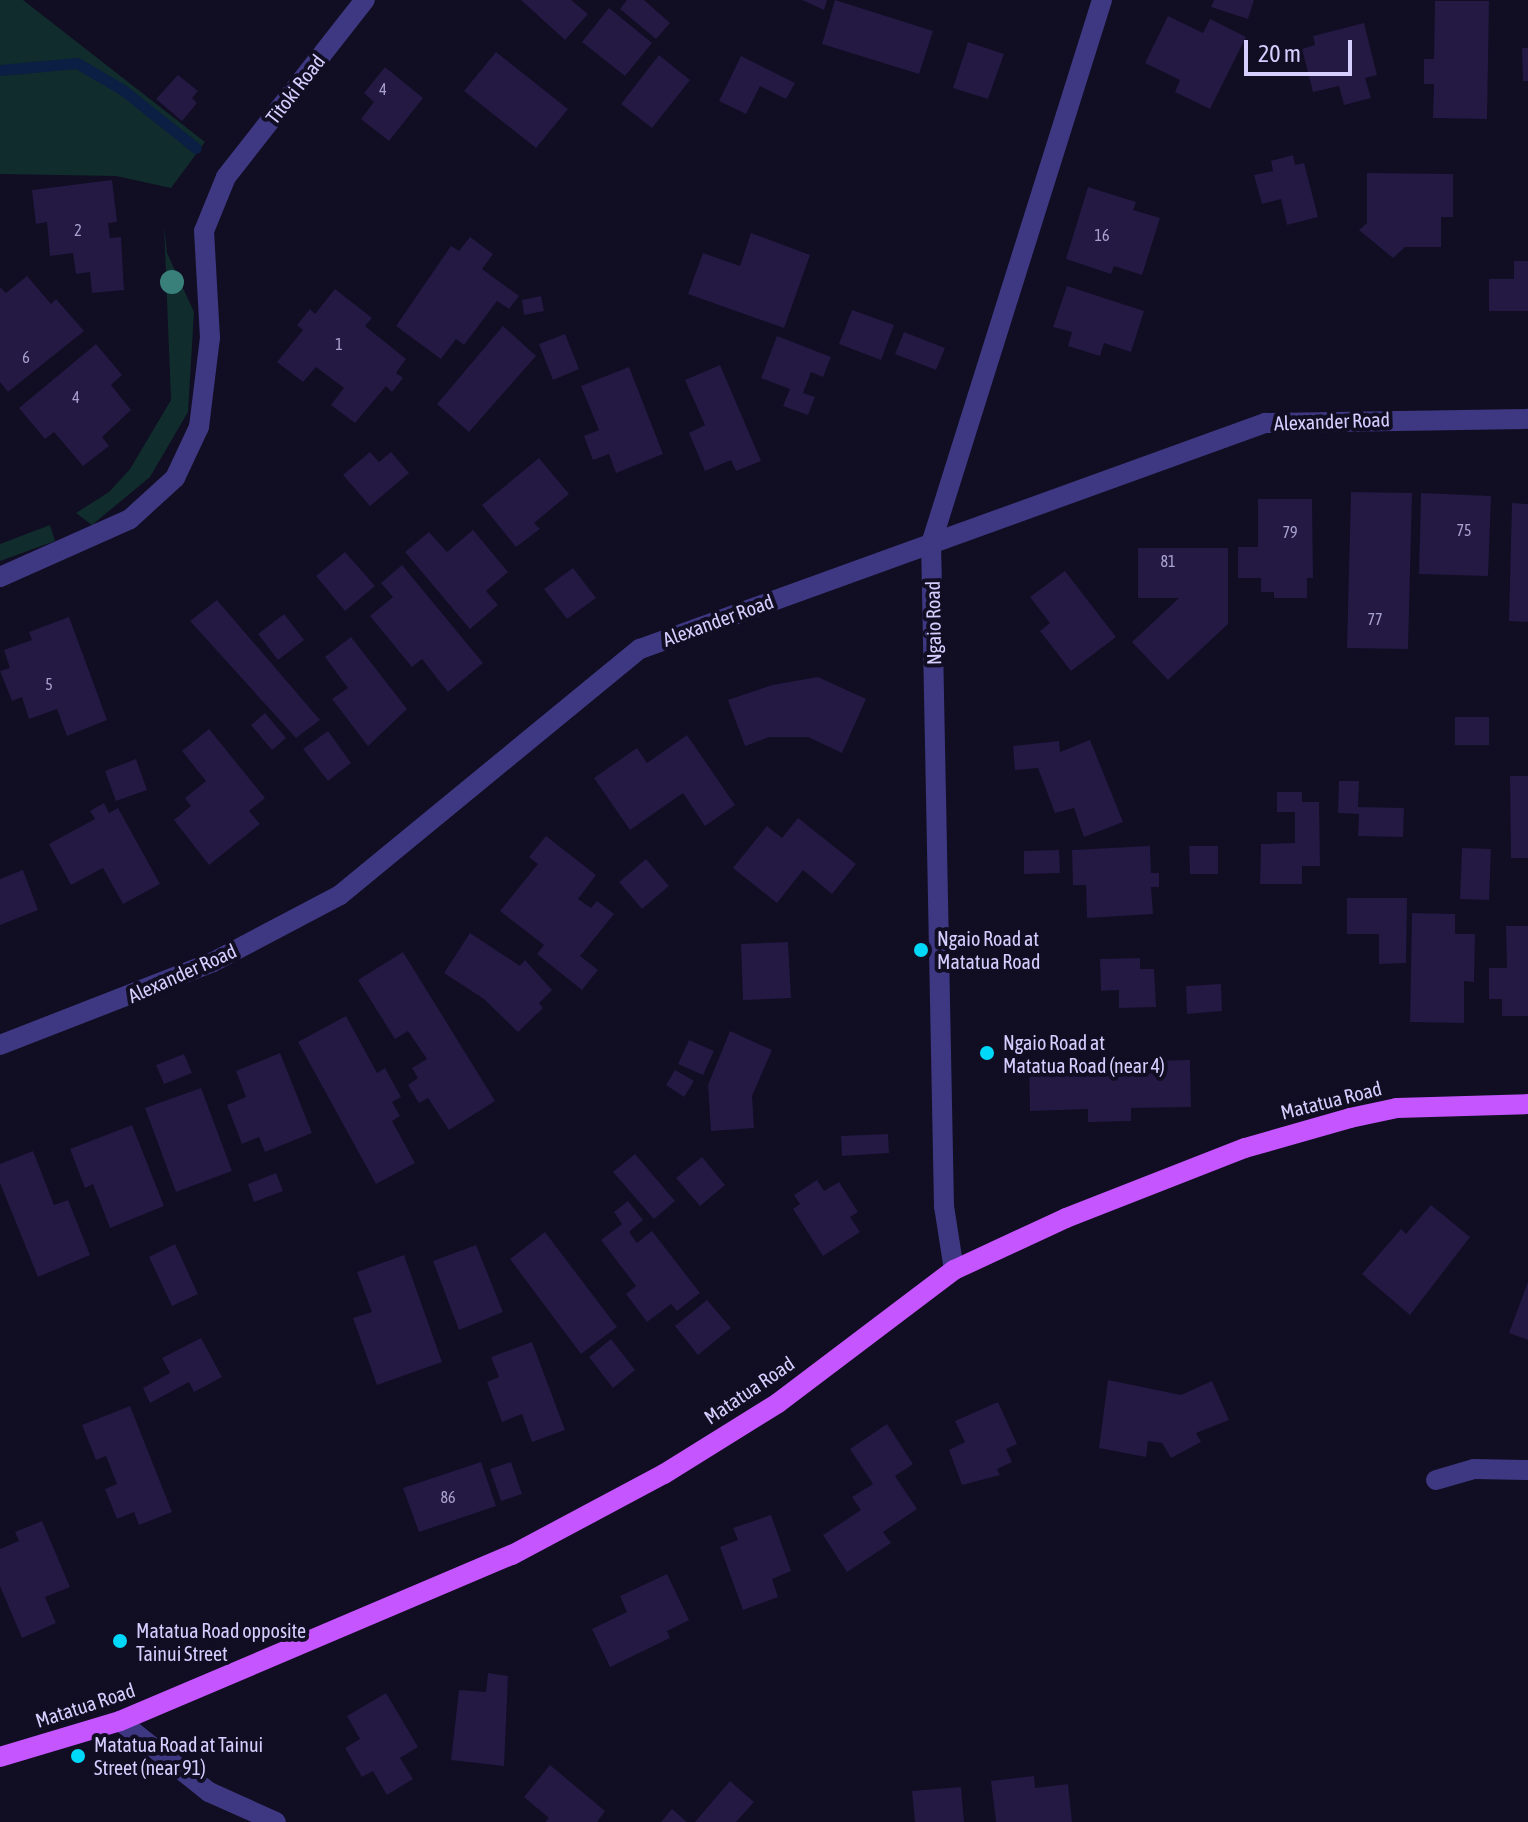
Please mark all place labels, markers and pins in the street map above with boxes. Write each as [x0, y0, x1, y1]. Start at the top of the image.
place label: Ngaio Road at Matatua Road [937, 926, 1040, 973]
marker: Ngaio Road at Matatua Road [912, 941, 930, 959]
place label: Ngaio Road at Matatua Road (near 4) [1003, 1030, 1165, 1077]
marker: Ngaio Road at Matatua Road (near 4) [978, 1044, 996, 1062]
place label: Matatua Road opposite Tainui Street [136, 1618, 306, 1665]
marker: Matatua Road opposite Tainui Street [111, 1632, 129, 1650]
place label: Matatua Road at Tainui Street (near 91) [94, 1732, 263, 1779]
marker: Matatua Road at Tainui Street (near 91) [69, 1747, 87, 1765]

